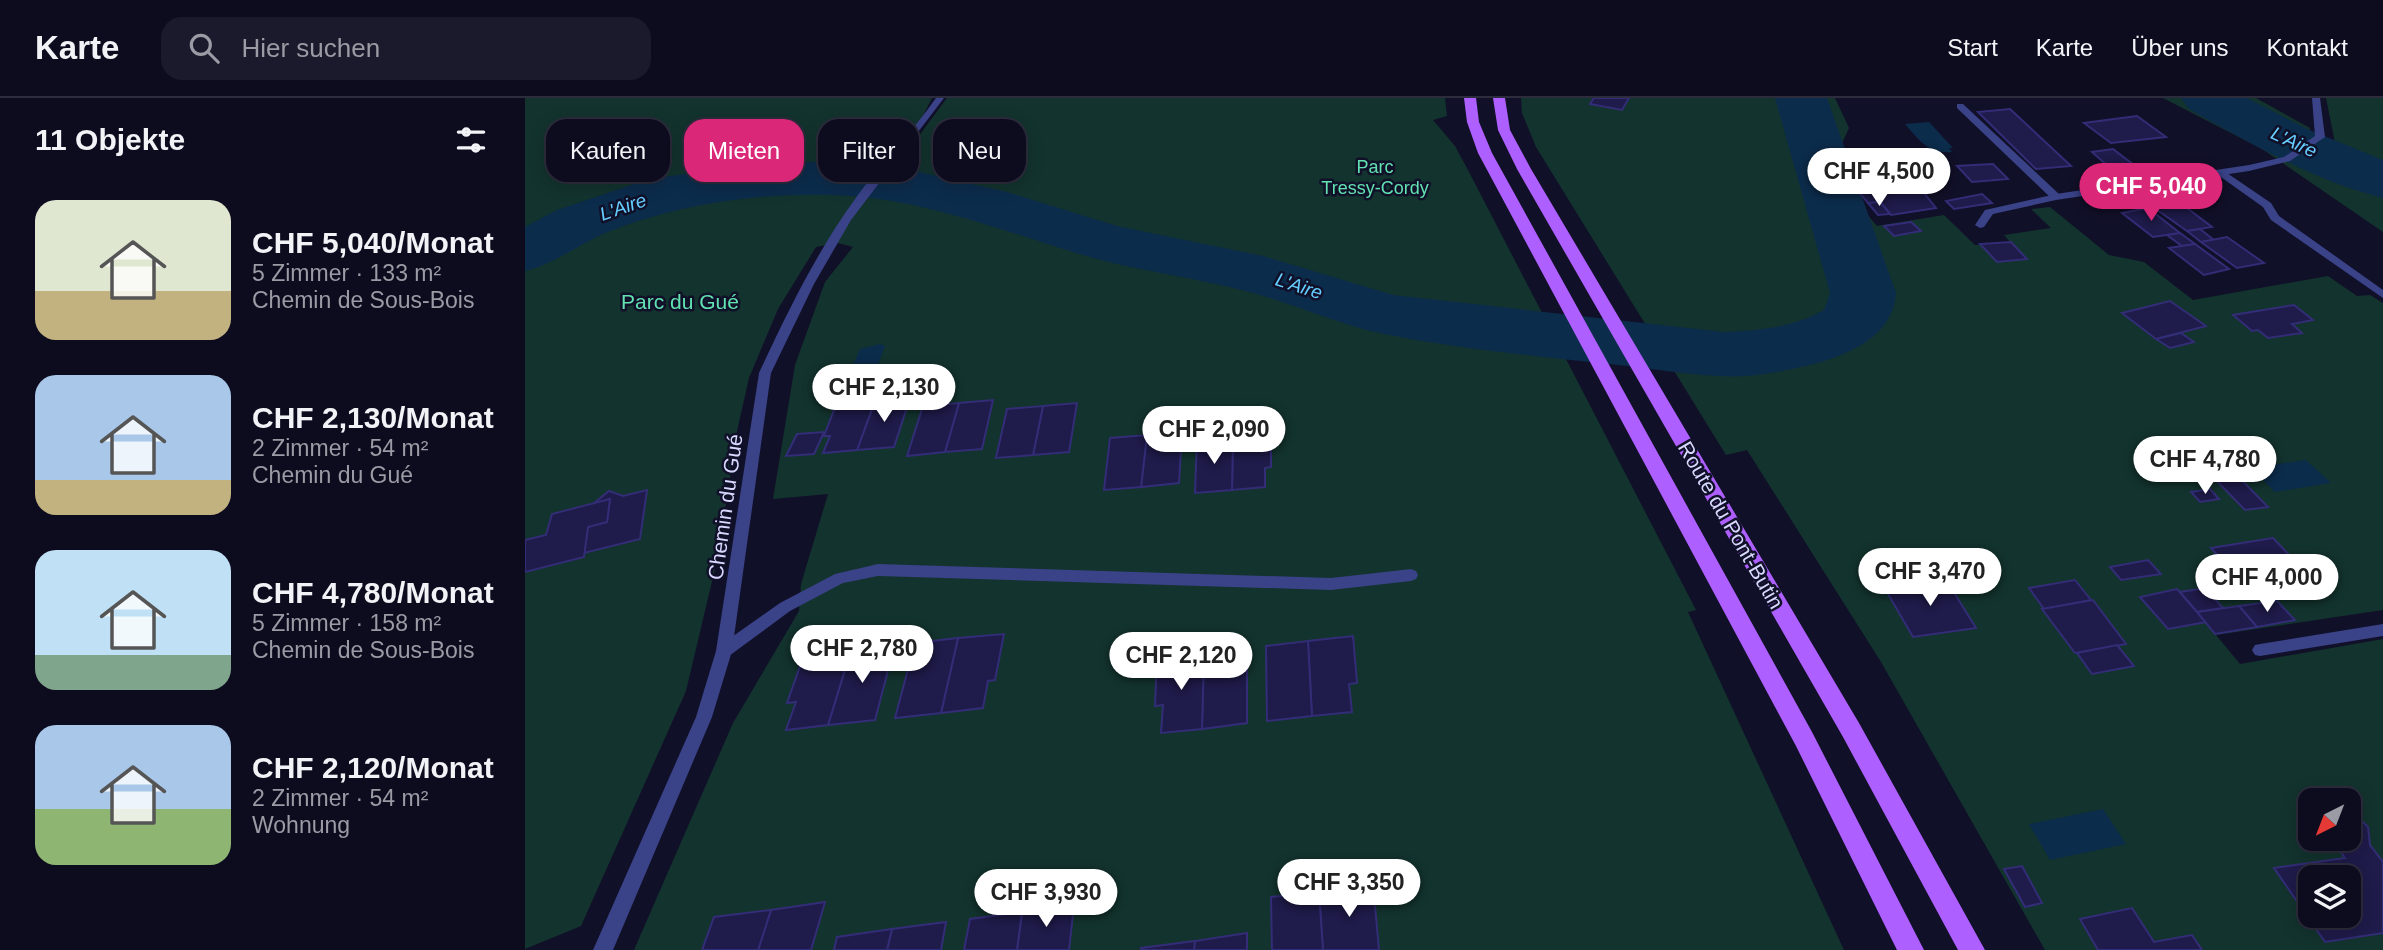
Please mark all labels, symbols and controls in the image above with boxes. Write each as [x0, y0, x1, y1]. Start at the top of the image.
search box [161, 17, 651, 80]
text: Karte [35, 29, 119, 66]
icon: search [185, 29, 223, 67]
text: Hier suchen [241, 33, 380, 63]
text: Start [1947, 34, 1998, 61]
text: Karte [2036, 34, 2093, 61]
text: Über uns [2131, 34, 2229, 61]
text: Kontakt [2267, 34, 2348, 61]
chip: Kaufen [546, 119, 670, 182]
chip: Mieten [684, 119, 804, 182]
chip: Filter [818, 119, 919, 182]
chip: Neu [933, 119, 1026, 182]
icon: filters [452, 121, 490, 159]
water label: L'Aire [2268, 122, 2320, 162]
text: 11 Objekte [35, 123, 185, 156]
pin: CHF 4,500 [1799, 148, 1959, 208]
park label: Parc Tressy-Cordy [1321, 157, 1429, 198]
text: CHF 4,500 [1823, 158, 1935, 184]
pin: CHF 5,040 [2071, 164, 2231, 223]
text: CHF 5,040 [2095, 173, 2207, 199]
water label: L'Aire [597, 189, 649, 225]
text: CHF 5,040/Monat [252, 226, 494, 259]
icon: home [91, 228, 175, 312]
text: 5 Zimmer · 133 m² [252, 260, 441, 286]
water label: L'Aire [1273, 269, 1325, 303]
text: Chemin de Sous-Bois [252, 287, 474, 313]
park label: Parc du Gué [621, 290, 739, 313]
pin: CHF 2,130 [804, 364, 964, 424]
text: CHF 2,130 [828, 374, 940, 400]
text: CHF 2,130/Monat [252, 401, 494, 434]
icon: home [91, 403, 175, 487]
pin: CHF 2,090 [1134, 406, 1294, 466]
text: CHF 2,090 [1158, 416, 1270, 442]
street label: Chemin du Gué [703, 433, 747, 581]
text: 2 Zimmer · 54 m² [252, 435, 428, 461]
pin: CHF 4,780 [2125, 436, 2285, 496]
street label: Route du Pont-Butin [1674, 437, 1788, 613]
text: CHF 4,780 [2149, 446, 2261, 472]
text: Chemin du Gué [252, 462, 413, 488]
pin: CHF 3,470 [1850, 548, 2010, 608]
pin: CHF 4,000 [2187, 554, 2347, 614]
text: CHF 3,470 [1874, 558, 1986, 584]
text: CHF 4,000 [2211, 564, 2323, 590]
text: CHF 4,780/Monat [252, 576, 494, 609]
icon: home [91, 578, 175, 662]
text: 5 Zimmer · 158 m² [252, 610, 441, 636]
pin: CHF 2,780 [782, 626, 942, 685]
pin: CHF 2,120 [1101, 632, 1261, 692]
text: CHF 2,780 [806, 635, 918, 661]
text: Chemin de Sous-Bois [252, 637, 474, 663]
text: CHF 2,120 [1125, 642, 1237, 668]
text: CHF 2,120/Monat [252, 751, 494, 784]
icon: home [91, 753, 175, 837]
text: 2 Zimmer · 54 m² [252, 785, 428, 811]
north arrow [2298, 788, 2361, 850]
map controls [2298, 788, 2361, 928]
text: Wohnung [252, 812, 350, 838]
pin: CHF 3,350 [1269, 860, 1429, 919]
button: layers [2298, 865, 2361, 928]
text: CHF 3,350 [1293, 869, 1405, 895]
pin: CHF 3,930 [966, 870, 1126, 929]
text: CHF 3,930 [990, 879, 1102, 905]

